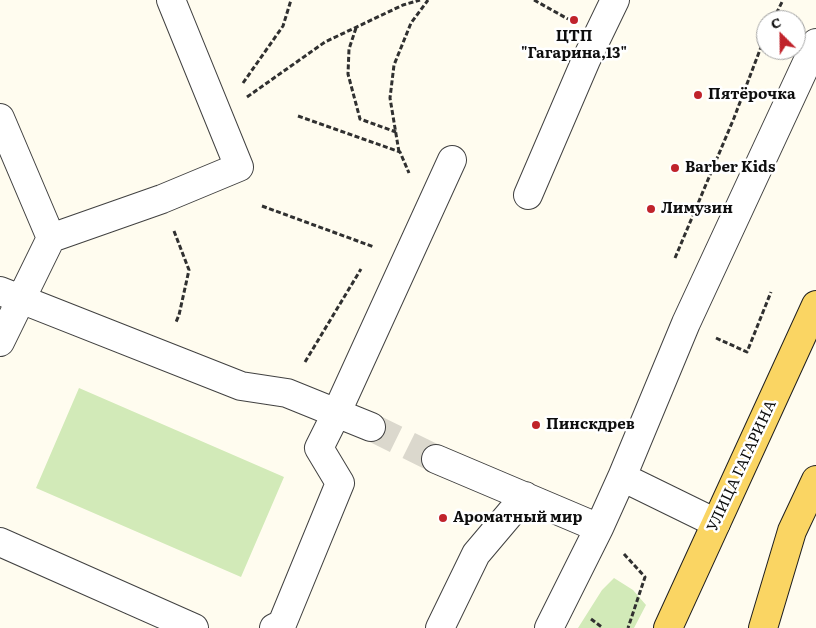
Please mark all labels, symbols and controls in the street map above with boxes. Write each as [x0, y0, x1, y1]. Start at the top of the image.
north arrow [756, 10, 806, 60]
text: С [767, 11, 784, 33]
marker: ЦТП "Гагарина,13" [568, 14, 580, 26]
place label: ЦТП "Гагарина,13" [521, 28, 627, 63]
place label: Пятёрочка [708, 86, 796, 104]
marker: Пятёрочка [692, 89, 704, 101]
place label: Barber Kids [685, 159, 775, 177]
marker: Barber Kids [669, 162, 681, 174]
place label: Лимузин [661, 200, 733, 218]
marker: Лимузин [645, 203, 657, 215]
street label: УЛИЦА ГАГАРИНА [704, 397, 780, 535]
place label: Пинскдрев [546, 416, 635, 434]
marker: Пинскдрев [530, 419, 542, 431]
place label: Ароматный мир [453, 509, 582, 527]
marker: Ароматный мир [437, 512, 449, 524]

